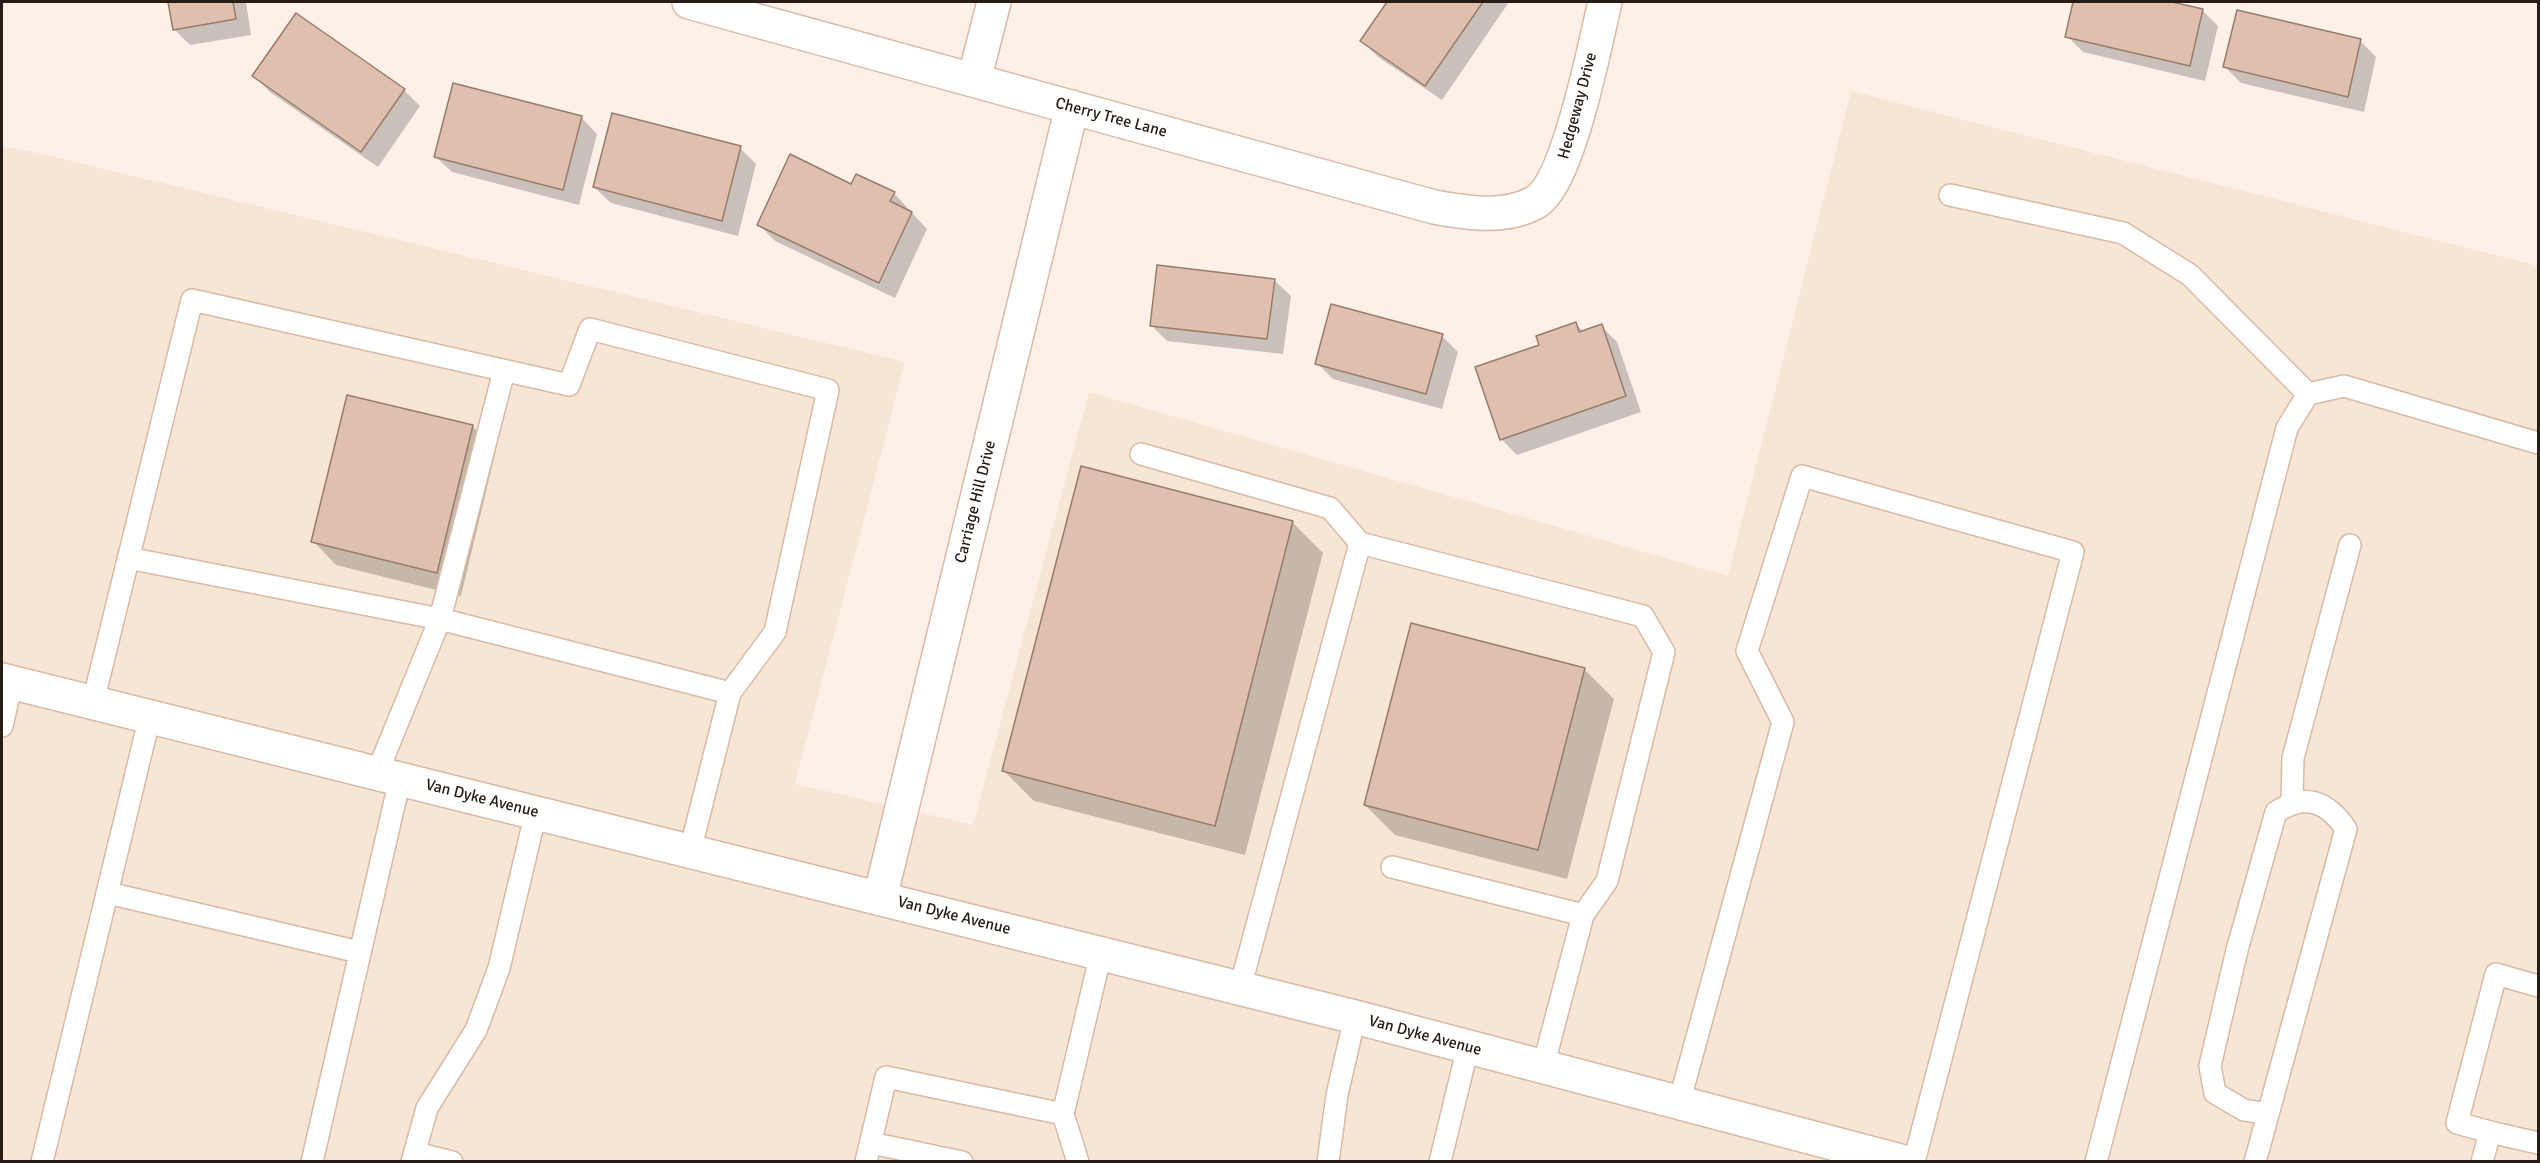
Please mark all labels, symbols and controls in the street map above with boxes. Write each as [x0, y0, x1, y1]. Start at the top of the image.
street label: Hedgeway Drive [1555, 51, 1601, 161]
street label: Cherry Tree Lane [1053, 94, 1169, 142]
street label: Carriage Hill Drive [951, 439, 1001, 565]
street label: Van Dyke Avenue [423, 776, 541, 822]
street label: Van Dyke Avenue [895, 893, 1013, 939]
street label: Van Dyke Avenue [1366, 1012, 1484, 1060]

